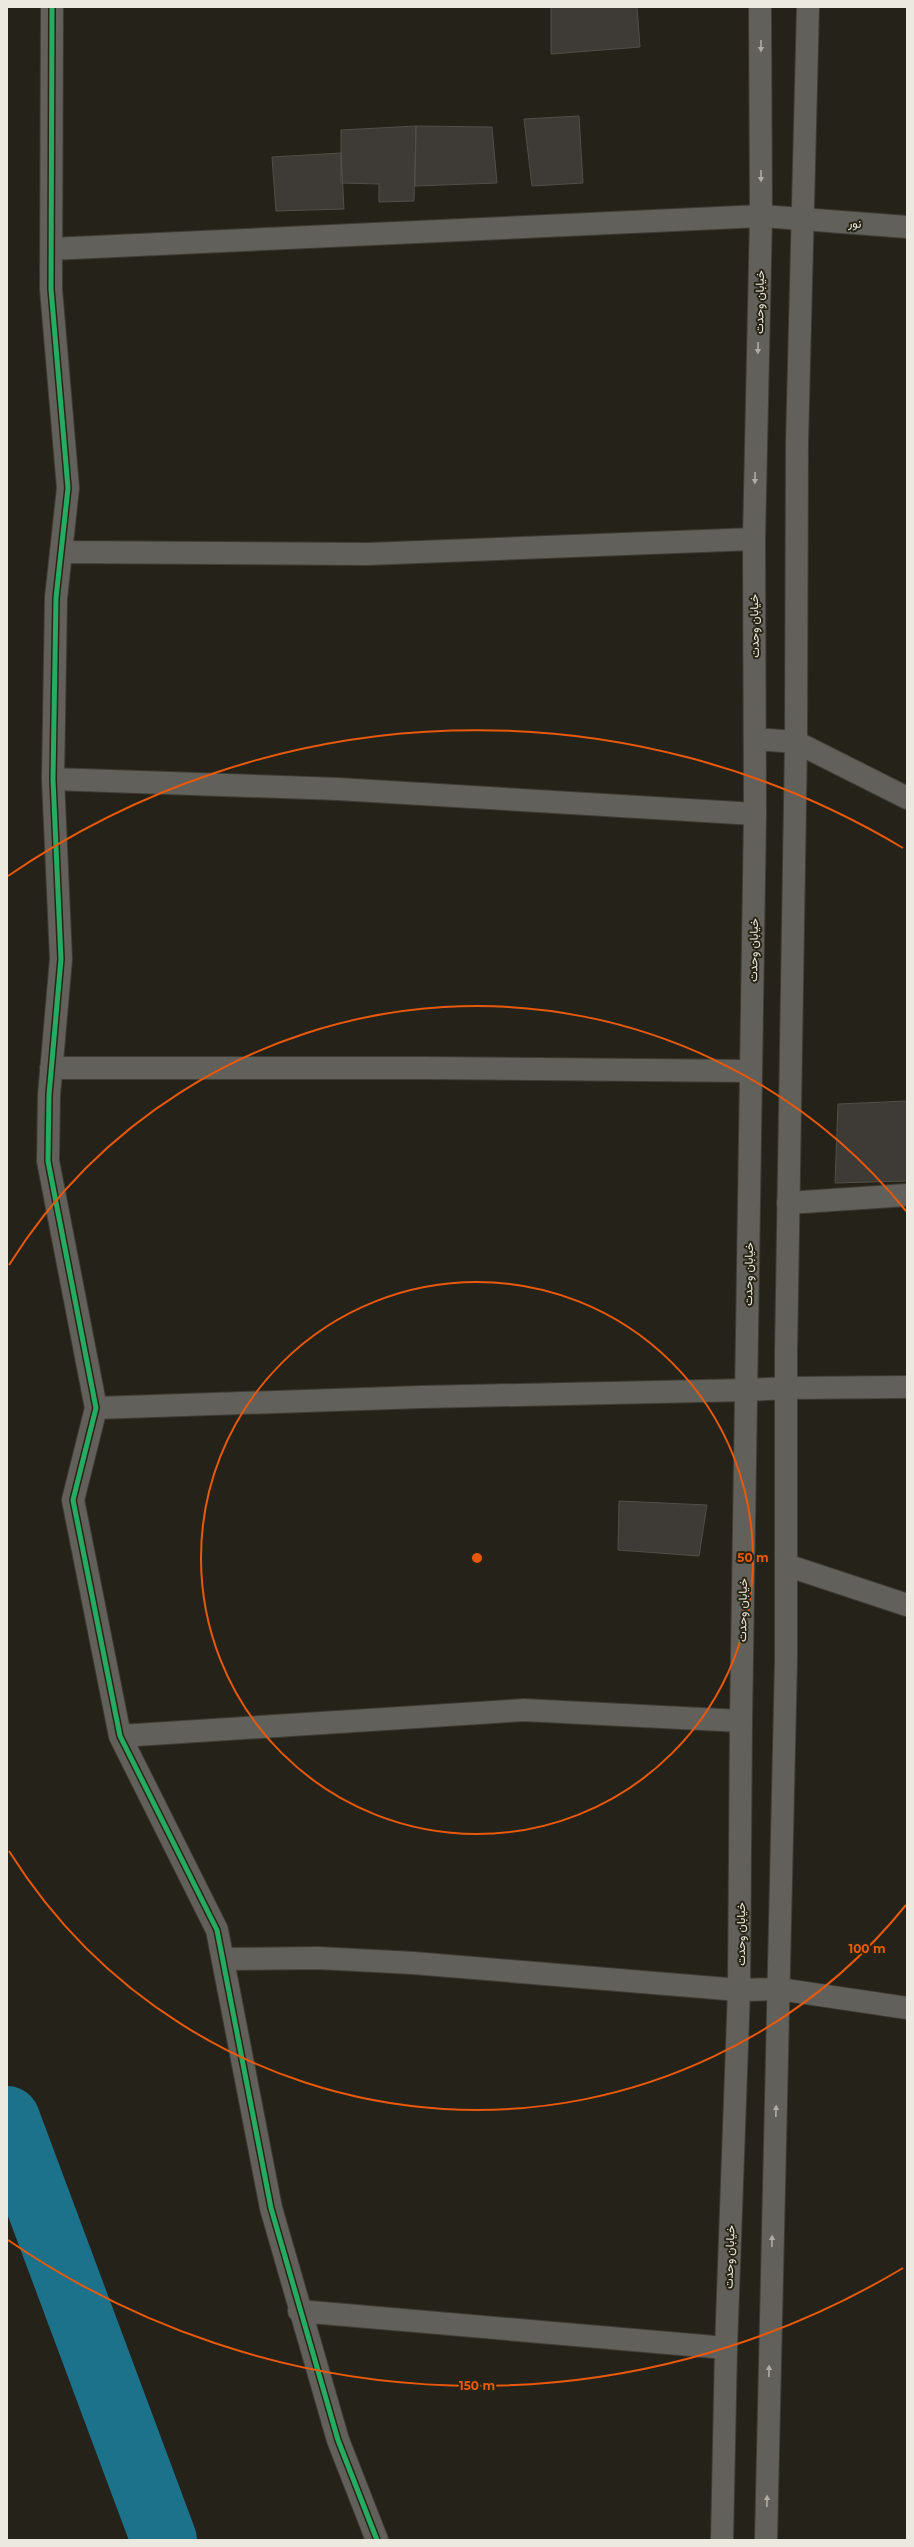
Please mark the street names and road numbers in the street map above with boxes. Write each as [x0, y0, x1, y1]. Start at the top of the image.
street label: نور [847, 215, 862, 232]
street label: خیابان وحدت [751, 270, 768, 334]
street label: خیابان وحدت [746, 594, 763, 658]
street label: خیابان وحدت [745, 918, 762, 982]
street label: خیابان وحدت [740, 1242, 757, 1306]
street label: خیابان وحدت [734, 1578, 751, 1642]
street label: خیابان وحدت [733, 1902, 749, 1966]
street label: خیابان وحدت [720, 2225, 739, 2289]

